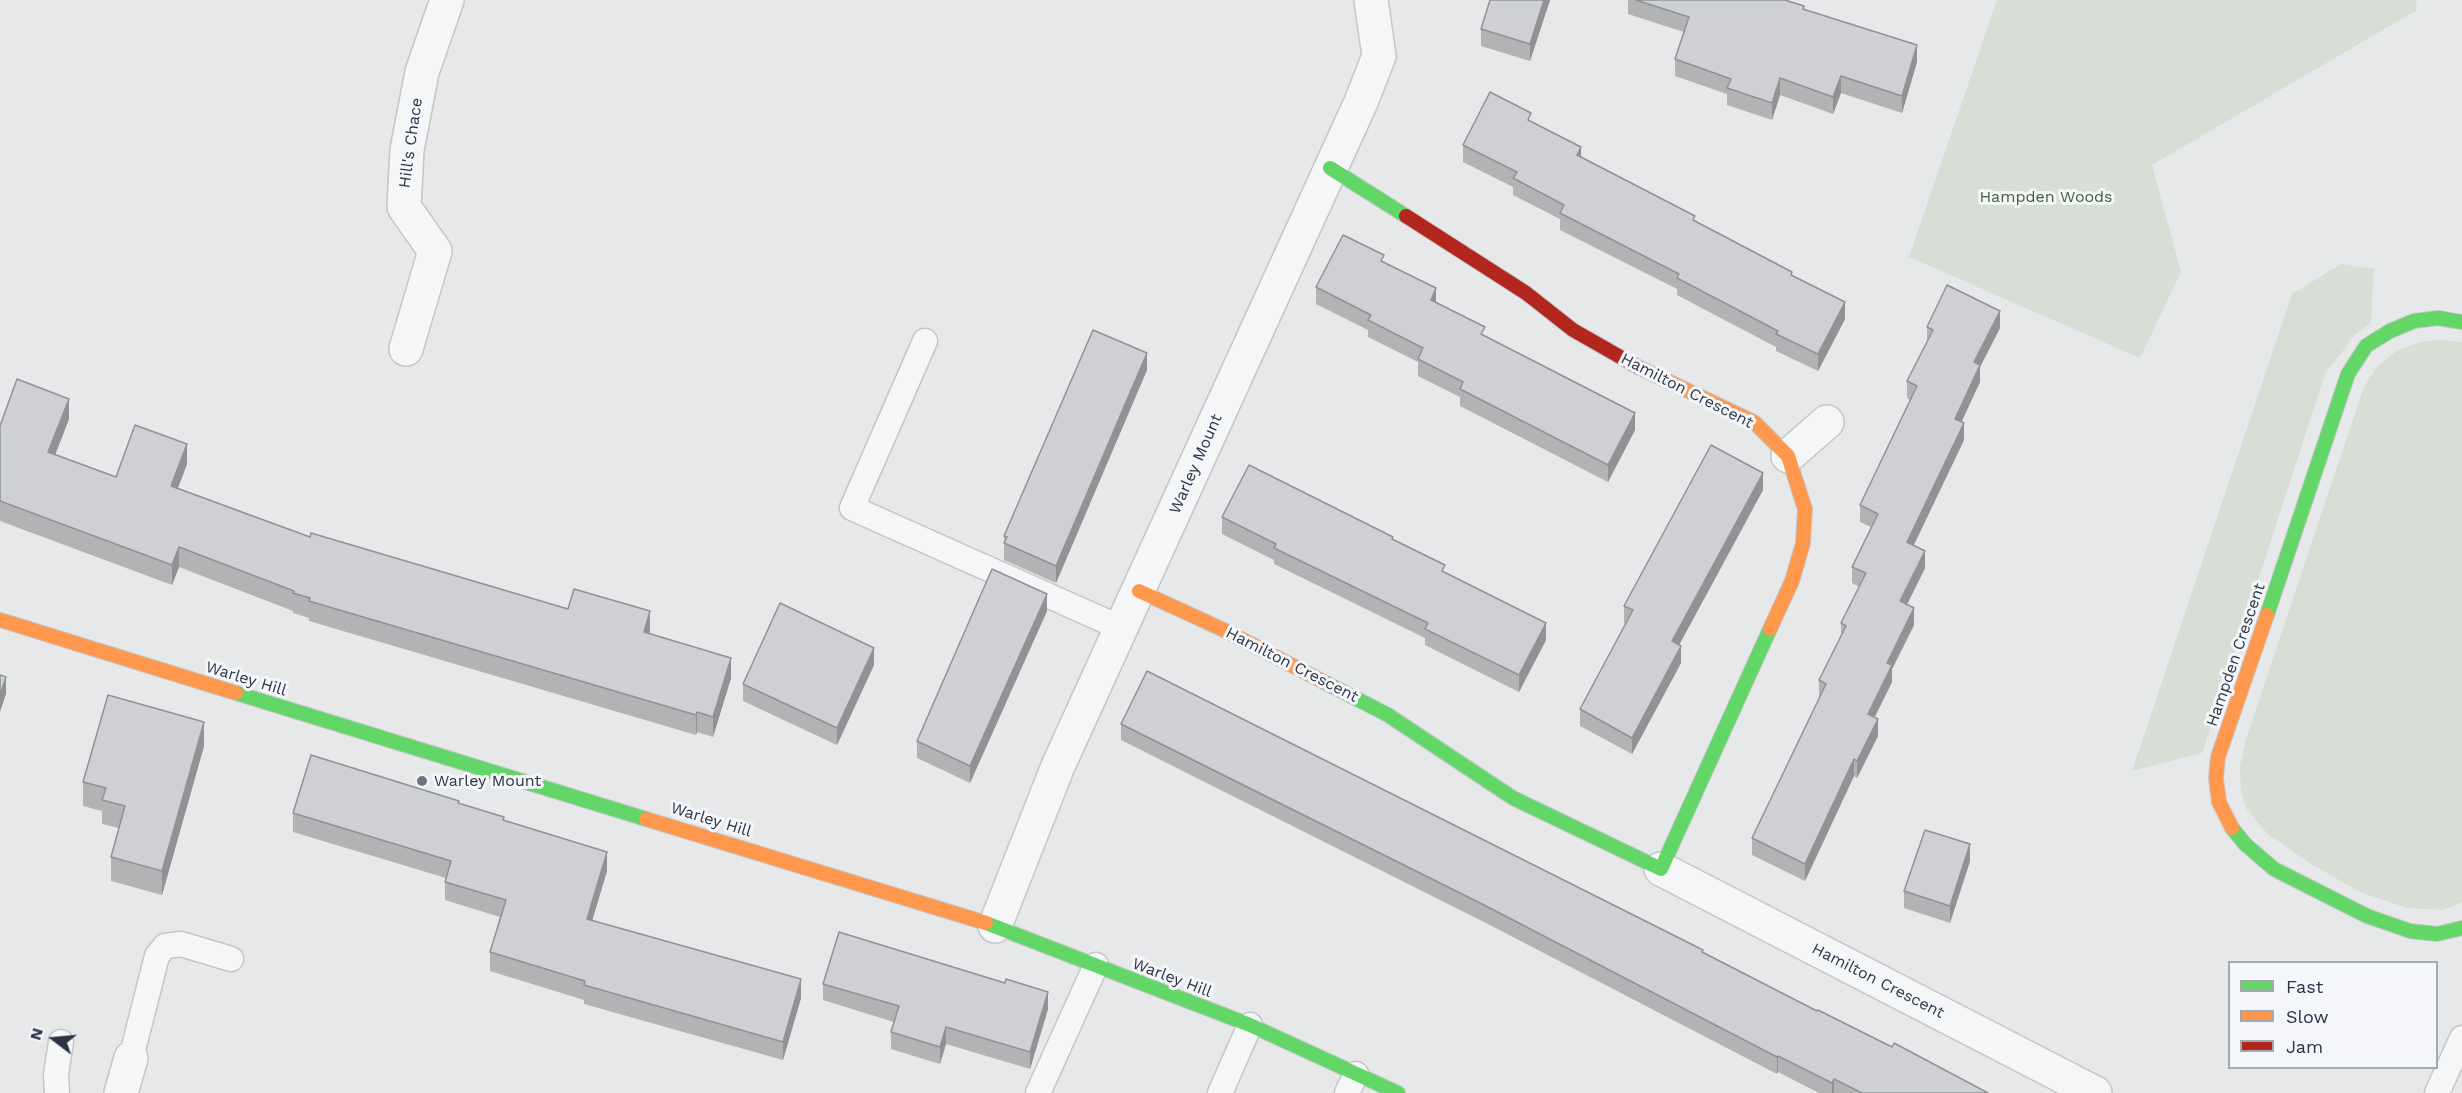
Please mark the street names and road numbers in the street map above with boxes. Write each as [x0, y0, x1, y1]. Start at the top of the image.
street label: Hill's Chace [395, 97, 427, 189]
street label: Hamilton Crescent [1618, 349, 1756, 433]
street label: Warley Mount [1165, 411, 1227, 517]
street label: Hampden Crescent [2202, 581, 2270, 729]
street label: Hamilton Crescent [1223, 623, 1361, 707]
street label: Warley Hill [203, 658, 289, 700]
street label: Warley Hill [668, 799, 754, 841]
street label: Hamilton Crescent [1809, 939, 1947, 1023]
street label: Warley Hill [1130, 954, 1214, 1002]

